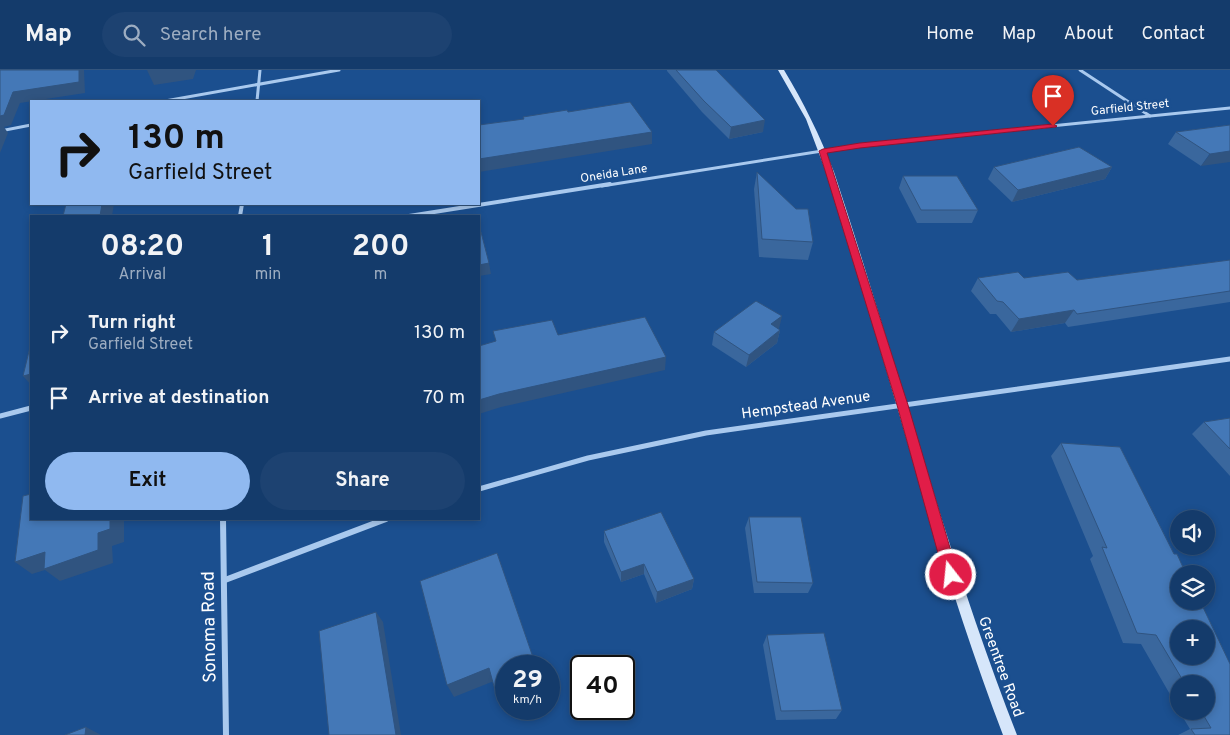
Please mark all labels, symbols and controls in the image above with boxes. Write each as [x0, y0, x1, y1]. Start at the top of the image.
search box [102, 12, 452, 57]
text: Map [25, 20, 72, 50]
icon: search [120, 21, 148, 49]
text: Search here [160, 23, 261, 47]
text: Home [926, 23, 974, 46]
text: Map [1002, 23, 1036, 46]
text: About [1064, 23, 1113, 46]
text: Contact [1141, 23, 1205, 46]
pin [1032, 75, 1074, 126]
icon: arrive [1039, 82, 1067, 110]
street label: Garfield Street [1090, 96, 1170, 120]
text: 130 m [128, 117, 225, 161]
icon: right [45, 120, 110, 185]
text: Garfield Street [128, 160, 272, 187]
street label: Oneida Lane [579, 161, 649, 187]
text: 08:20 [100, 229, 184, 266]
text: 1 [262, 229, 274, 266]
text: 200 [352, 229, 410, 266]
text: Arrival [118, 265, 166, 285]
text: min [255, 265, 281, 285]
text: m [374, 265, 387, 285]
text: Turn right [88, 311, 176, 335]
icon: right [45, 319, 73, 347]
text: 130 m [414, 321, 465, 345]
text: Garfield Street [88, 335, 193, 355]
icon: arrive [45, 384, 73, 412]
text: Arrive at destination [88, 386, 269, 410]
text: 70 m [423, 386, 465, 410]
street label: Hempstead Avenue [740, 388, 872, 424]
button: Exit [45, 452, 250, 510]
button: Share [260, 452, 465, 510]
map controls [1170, 510, 1215, 720]
button: sound [1170, 510, 1215, 555]
position arrow [924, 548, 976, 600]
button: layers [1170, 565, 1215, 610]
street label: Sonoma Road [198, 571, 222, 683]
street label: Greentree Road [973, 614, 1027, 720]
button: + [1170, 620, 1215, 665]
speed limit sign: 40 [570, 655, 635, 720]
text: 29 [512, 665, 543, 697]
button: − [1170, 675, 1215, 720]
text: km/h [513, 692, 542, 708]

